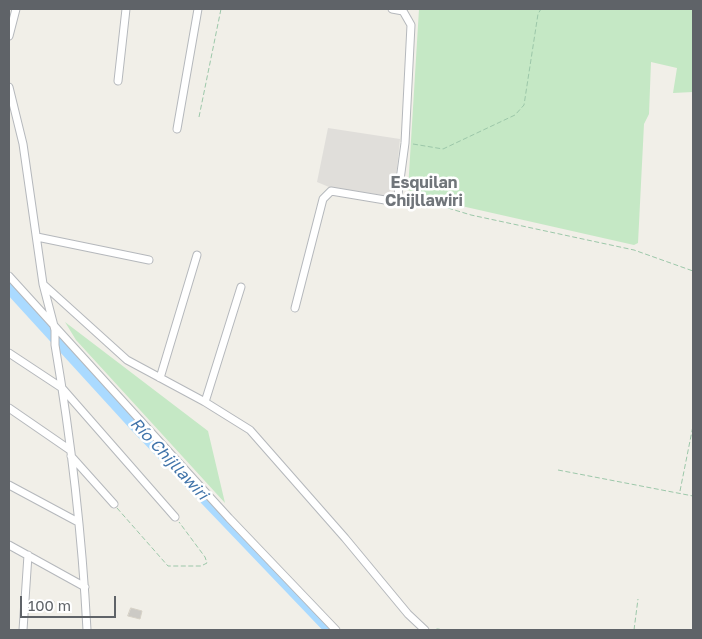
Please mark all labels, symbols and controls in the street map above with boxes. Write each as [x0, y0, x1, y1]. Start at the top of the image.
district label: Esquilan Chijllawiri [385, 173, 463, 211]
water label: Río Chijllawiri [126, 414, 212, 504]
scale bar [22, 586, 119, 618]
text: 100 m [28, 596, 71, 614]

